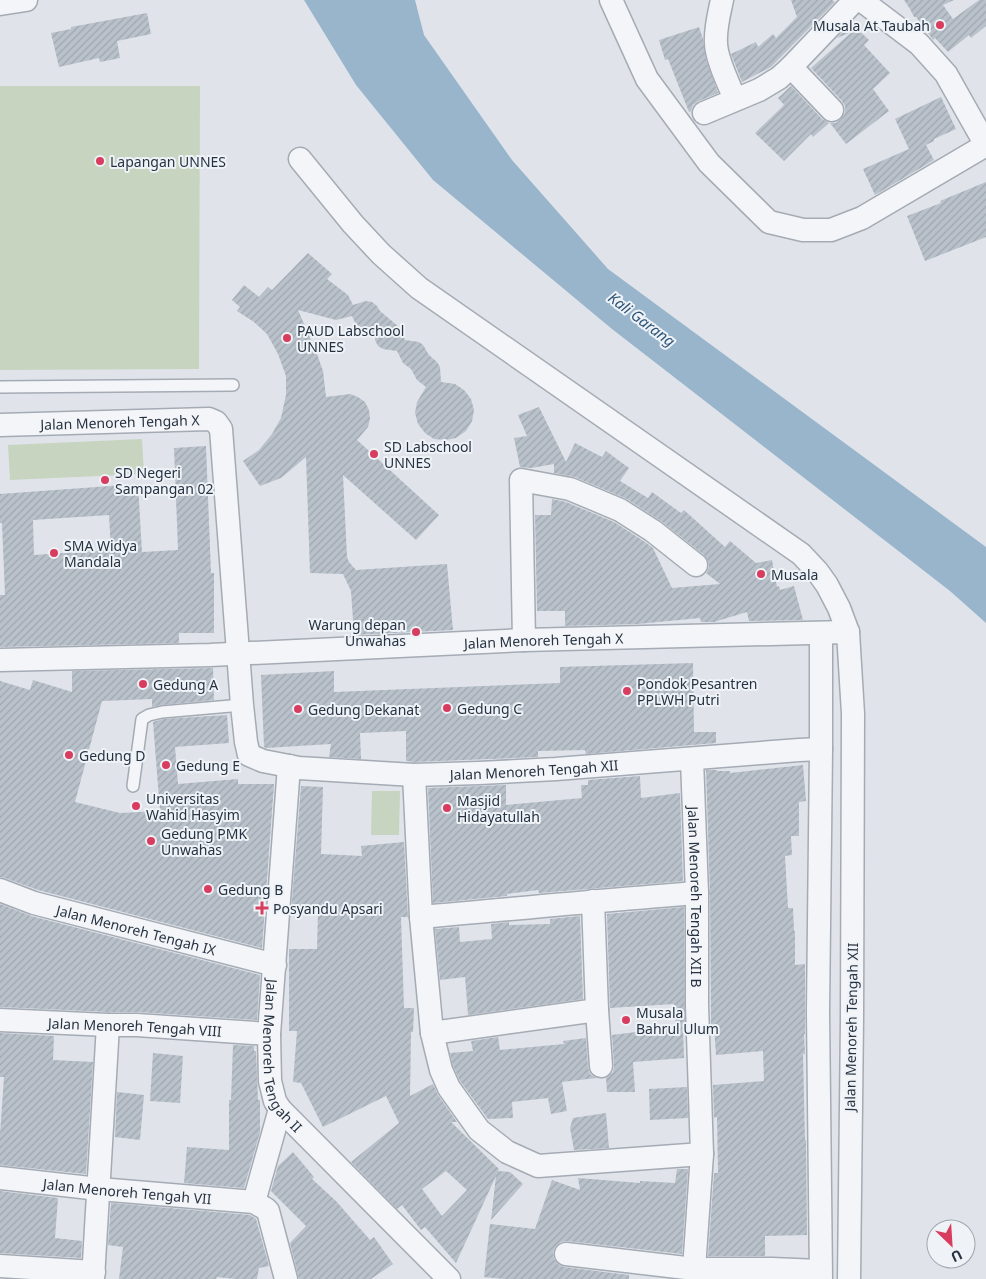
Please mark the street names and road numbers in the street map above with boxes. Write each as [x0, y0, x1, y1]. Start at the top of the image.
street label: Jalan Menoreh Tengah X [38, 410, 201, 433]
street label: Jalan Menoreh Tengah X [462, 628, 624, 652]
street label: Jalan Menoreh Tengah XII [448, 755, 619, 783]
street label: Jalan Menoreh Tengah XII B [684, 804, 707, 988]
street label: Jalan Menoreh Tengah IX [53, 899, 219, 959]
street label: Jalan Menoreh Tengah XII [840, 942, 862, 1113]
street label: Jalan Menoreh Tengah II [259, 976, 307, 1136]
street label: Jalan Menoreh Tengah VIII [46, 1013, 222, 1040]
street label: Jalan Menoreh Tengah VII [40, 1173, 213, 1208]

